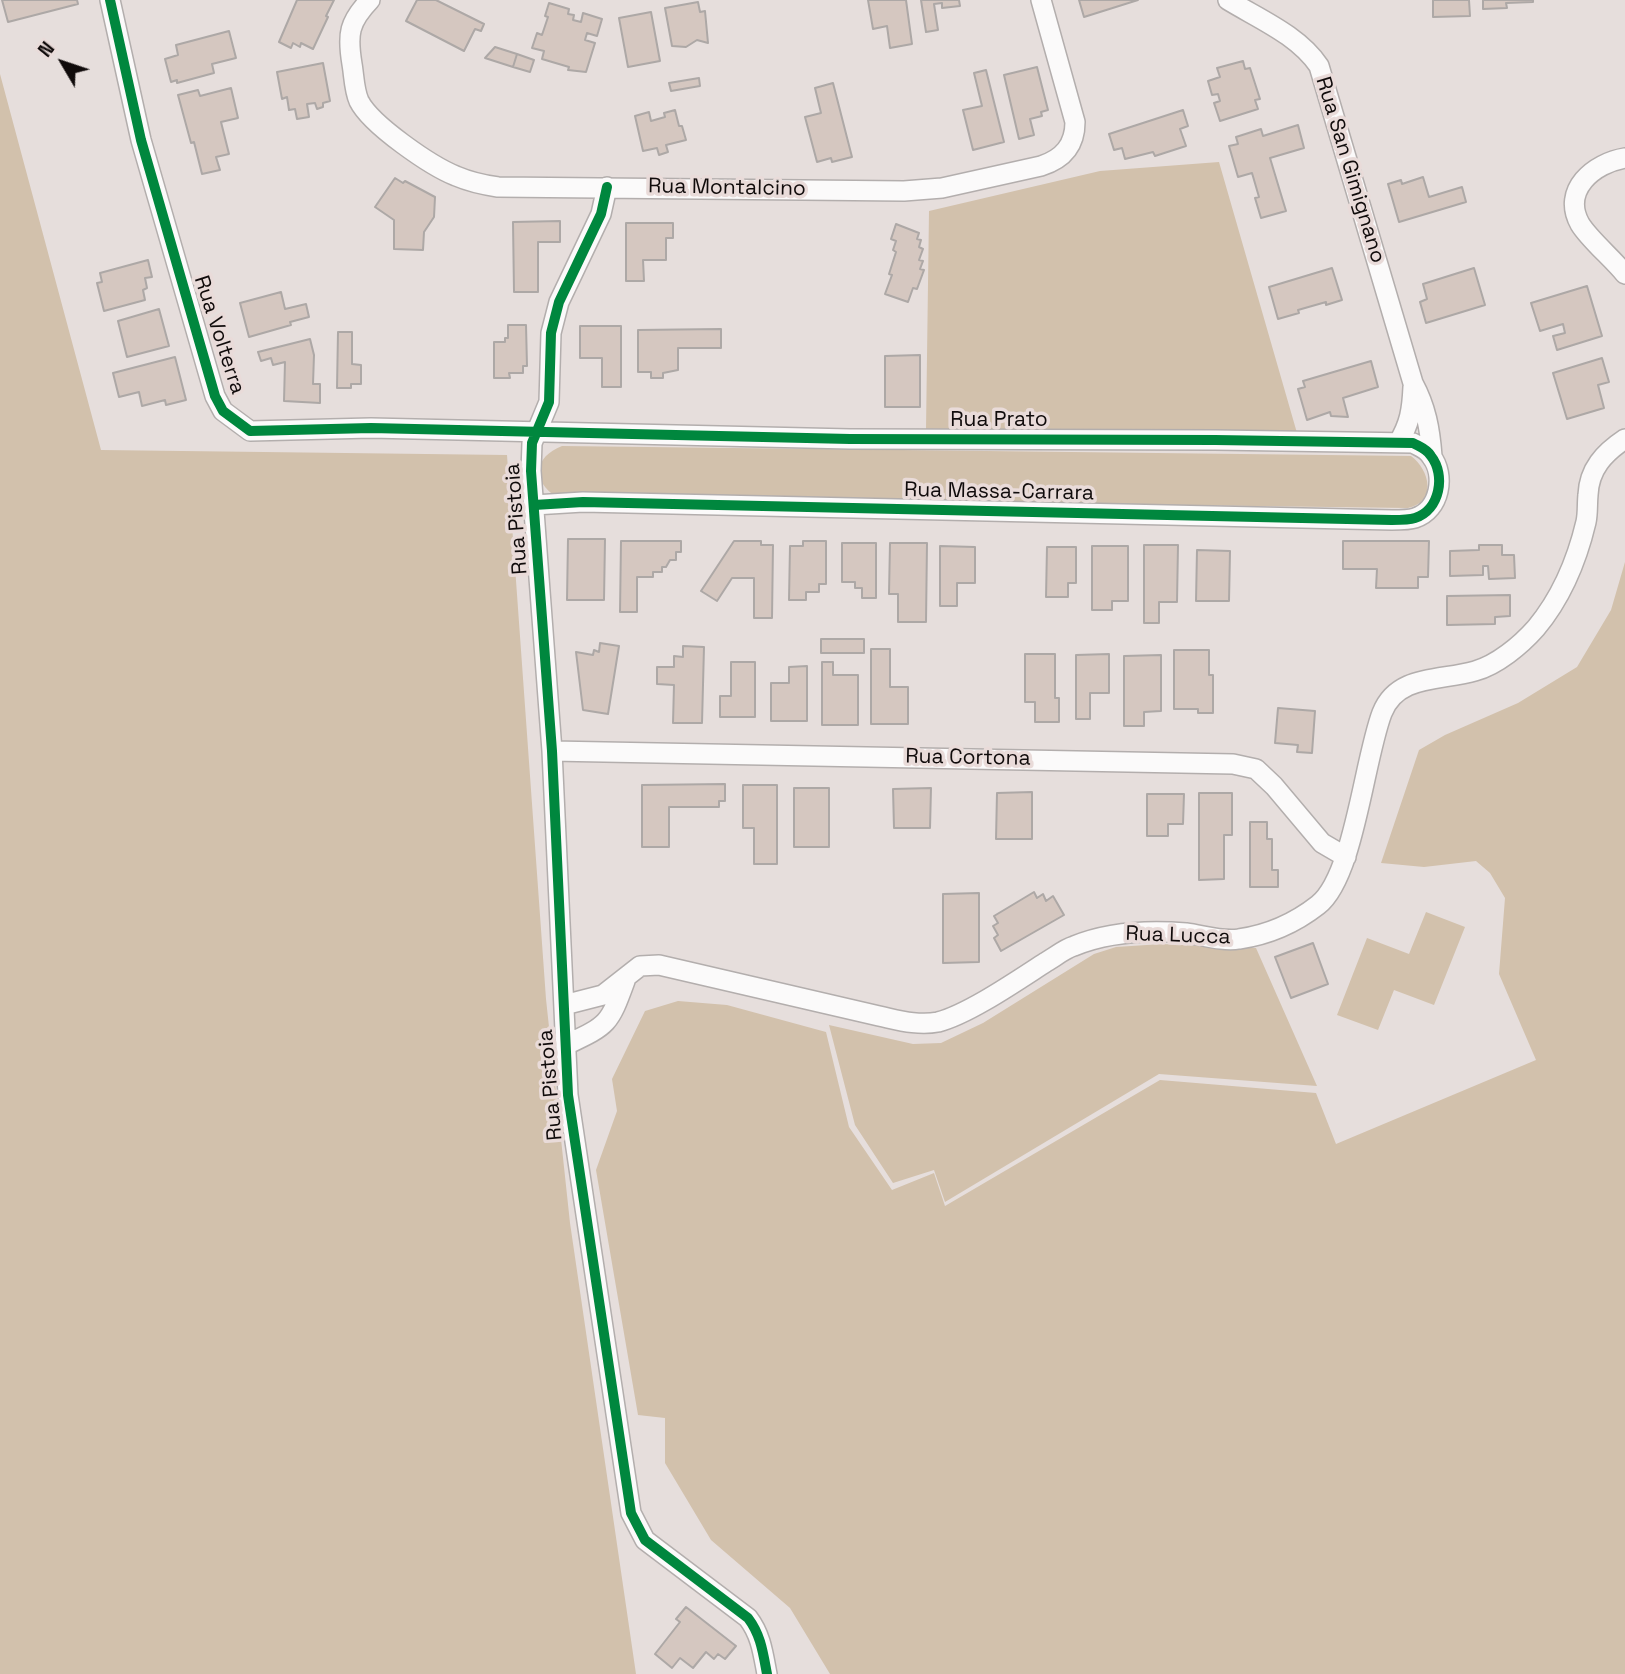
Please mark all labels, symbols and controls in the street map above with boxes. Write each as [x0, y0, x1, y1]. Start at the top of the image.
north arrow [28, 28, 98, 98]
text: N [33, 37, 60, 62]
street label: Rua San Gimignano [1310, 74, 1390, 266]
street label: Rua Montalcino [648, 174, 806, 202]
street label: Rua Volterra [188, 273, 250, 397]
street label: Rua Prato [950, 407, 1048, 433]
street label: Rua Pistoia [501, 462, 533, 576]
street label: Rua Massa-Carrara [904, 478, 1094, 506]
street label: Rua Cortona [905, 744, 1031, 772]
street label: Rua Lucca [1125, 922, 1231, 950]
street label: Rua Pistoia [534, 1028, 568, 1142]

